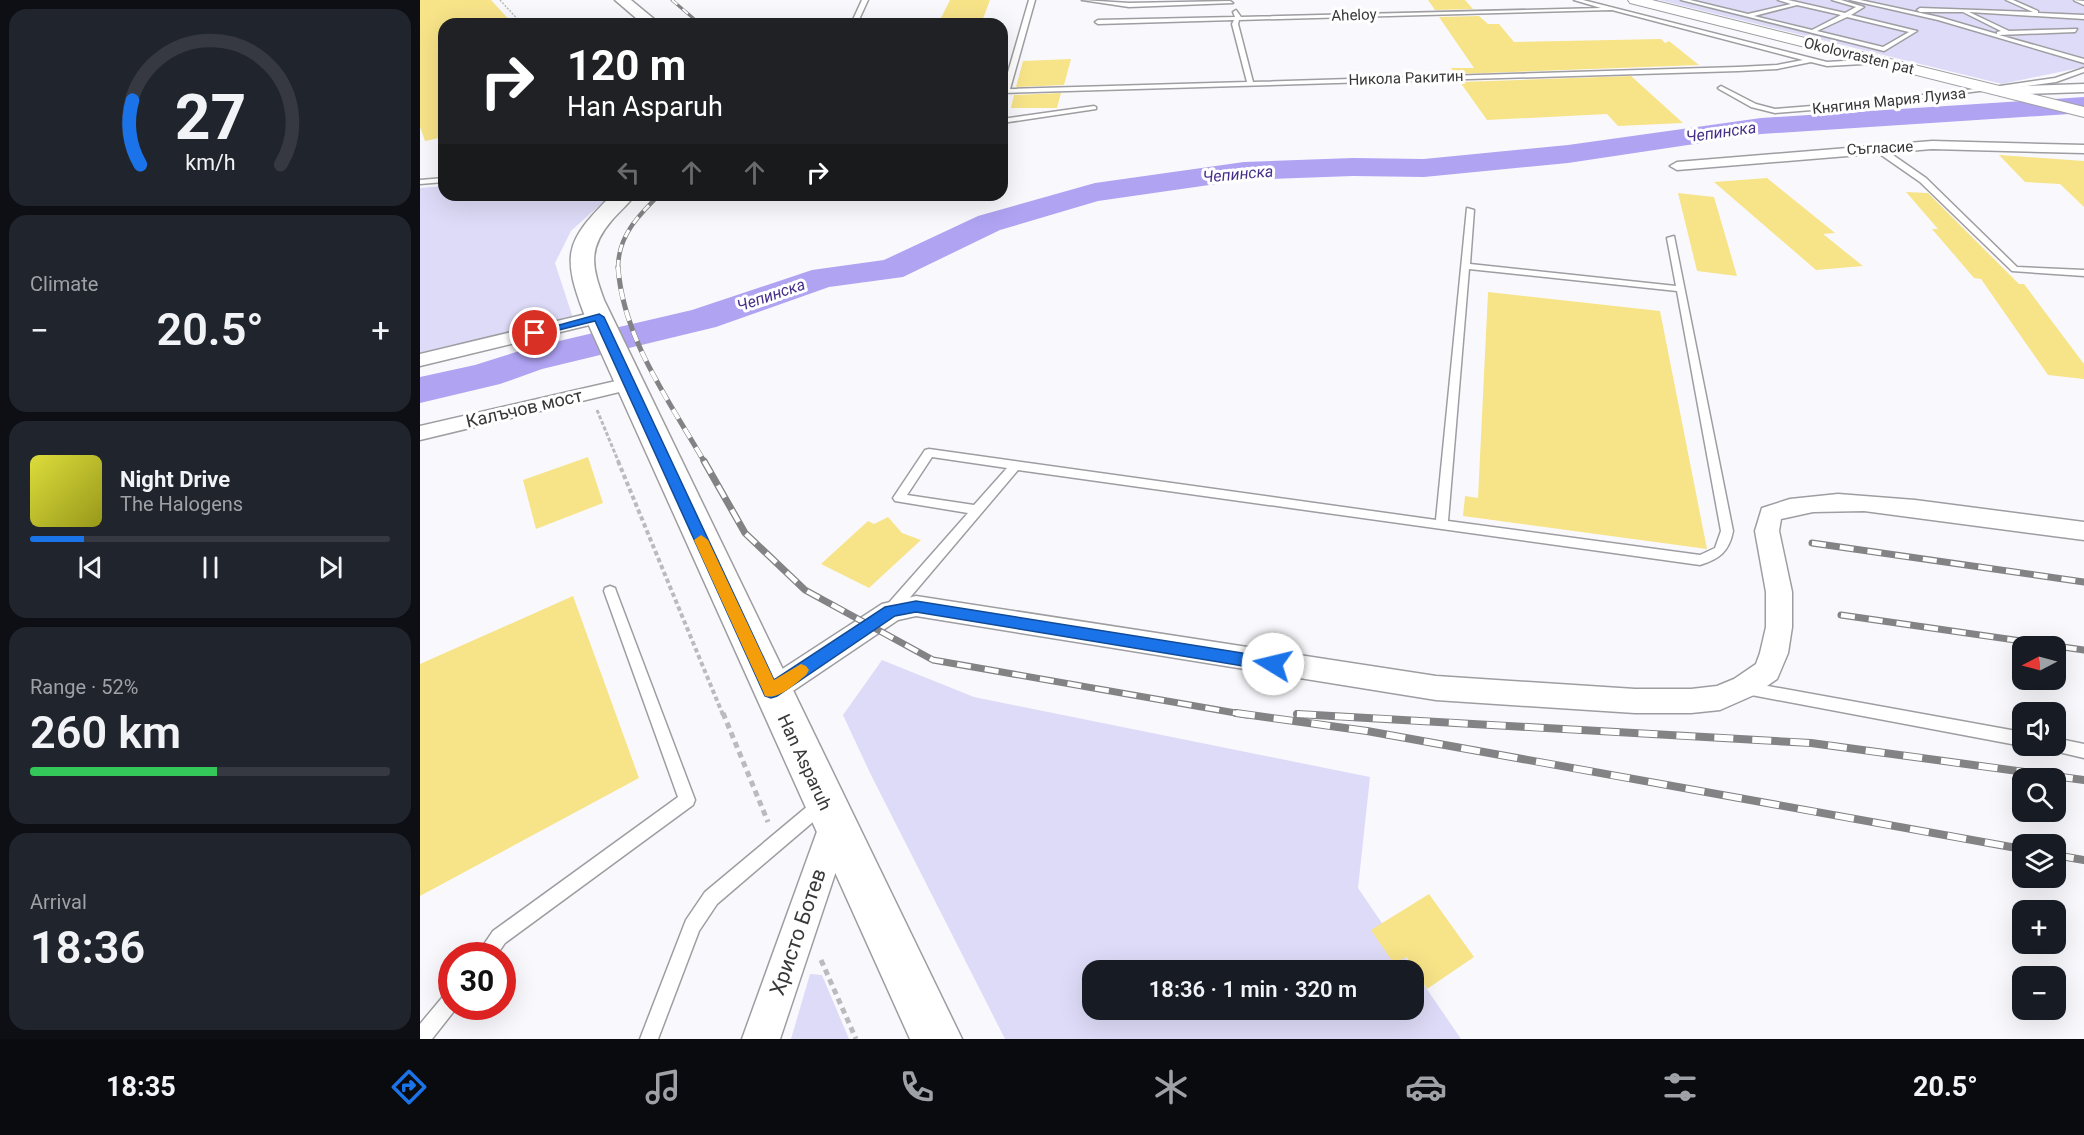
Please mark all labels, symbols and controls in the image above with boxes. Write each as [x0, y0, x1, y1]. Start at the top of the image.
street label: Aheloy [1331, 5, 1377, 25]
street label: Okolovrasten pat [1802, 34, 1916, 78]
text: 120 m [567, 41, 686, 90]
icon: right [468, 42, 546, 120]
street label: Никола Ракитин [1348, 67, 1464, 89]
text: 27 [174, 81, 246, 154]
street label: Княгиня Мария Луиза [1811, 84, 1967, 118]
text: Han Asparuh [567, 91, 723, 123]
water label: Чепинска [1685, 118, 1757, 146]
street label: Съгласие [1846, 137, 1914, 159]
text: km/h [185, 150, 235, 175]
icon: left [612, 156, 645, 189]
icon: ahead [675, 156, 708, 189]
icon: ahead [738, 156, 771, 189]
icon: right [801, 156, 834, 189]
water label: Чепинска [1202, 161, 1274, 187]
text: Climate [30, 272, 98, 296]
water label: Чепинска [734, 275, 808, 315]
text: 20.5° [156, 303, 264, 356]
pin [509, 307, 560, 358]
text: − [30, 311, 49, 350]
text: + [371, 311, 390, 350]
icon: arrive [518, 316, 551, 349]
street label: Калъчов мост [464, 384, 585, 432]
text: Night Drive [120, 467, 230, 492]
text: The Halogens [120, 492, 243, 516]
icon: previous [74, 551, 107, 584]
icon: pause [194, 551, 227, 584]
icon: next [314, 551, 347, 584]
position arrow [1241, 632, 1305, 696]
north arrow [2012, 636, 2066, 690]
map controls [2012, 636, 2066, 1020]
text: Range · 52% [30, 675, 138, 699]
button: sound [2012, 702, 2066, 756]
text: 260 km [30, 706, 181, 759]
street label: Han Asparuh [774, 710, 836, 814]
button: search [2012, 768, 2066, 822]
button: layers [2012, 834, 2066, 888]
street label: Христо Ботев [765, 866, 831, 998]
text: Arrival [30, 890, 87, 914]
button: + [2012, 900, 2066, 954]
text: 18:36 [30, 921, 145, 974]
speed limit sign: 30 [438, 942, 516, 1020]
button: − [2012, 966, 2066, 1020]
text: 18:36 · 1 min · 320 m [1149, 977, 1357, 1002]
icon: directions [388, 1066, 430, 1108]
icon: music [642, 1066, 684, 1108]
icon: phone [896, 1066, 938, 1108]
icon: climate [1150, 1066, 1192, 1108]
icon: car [1405, 1066, 1447, 1108]
icon: filters [1659, 1066, 1701, 1108]
text: 18:35 [106, 1071, 176, 1103]
text: 20.5° [1913, 1071, 1978, 1103]

